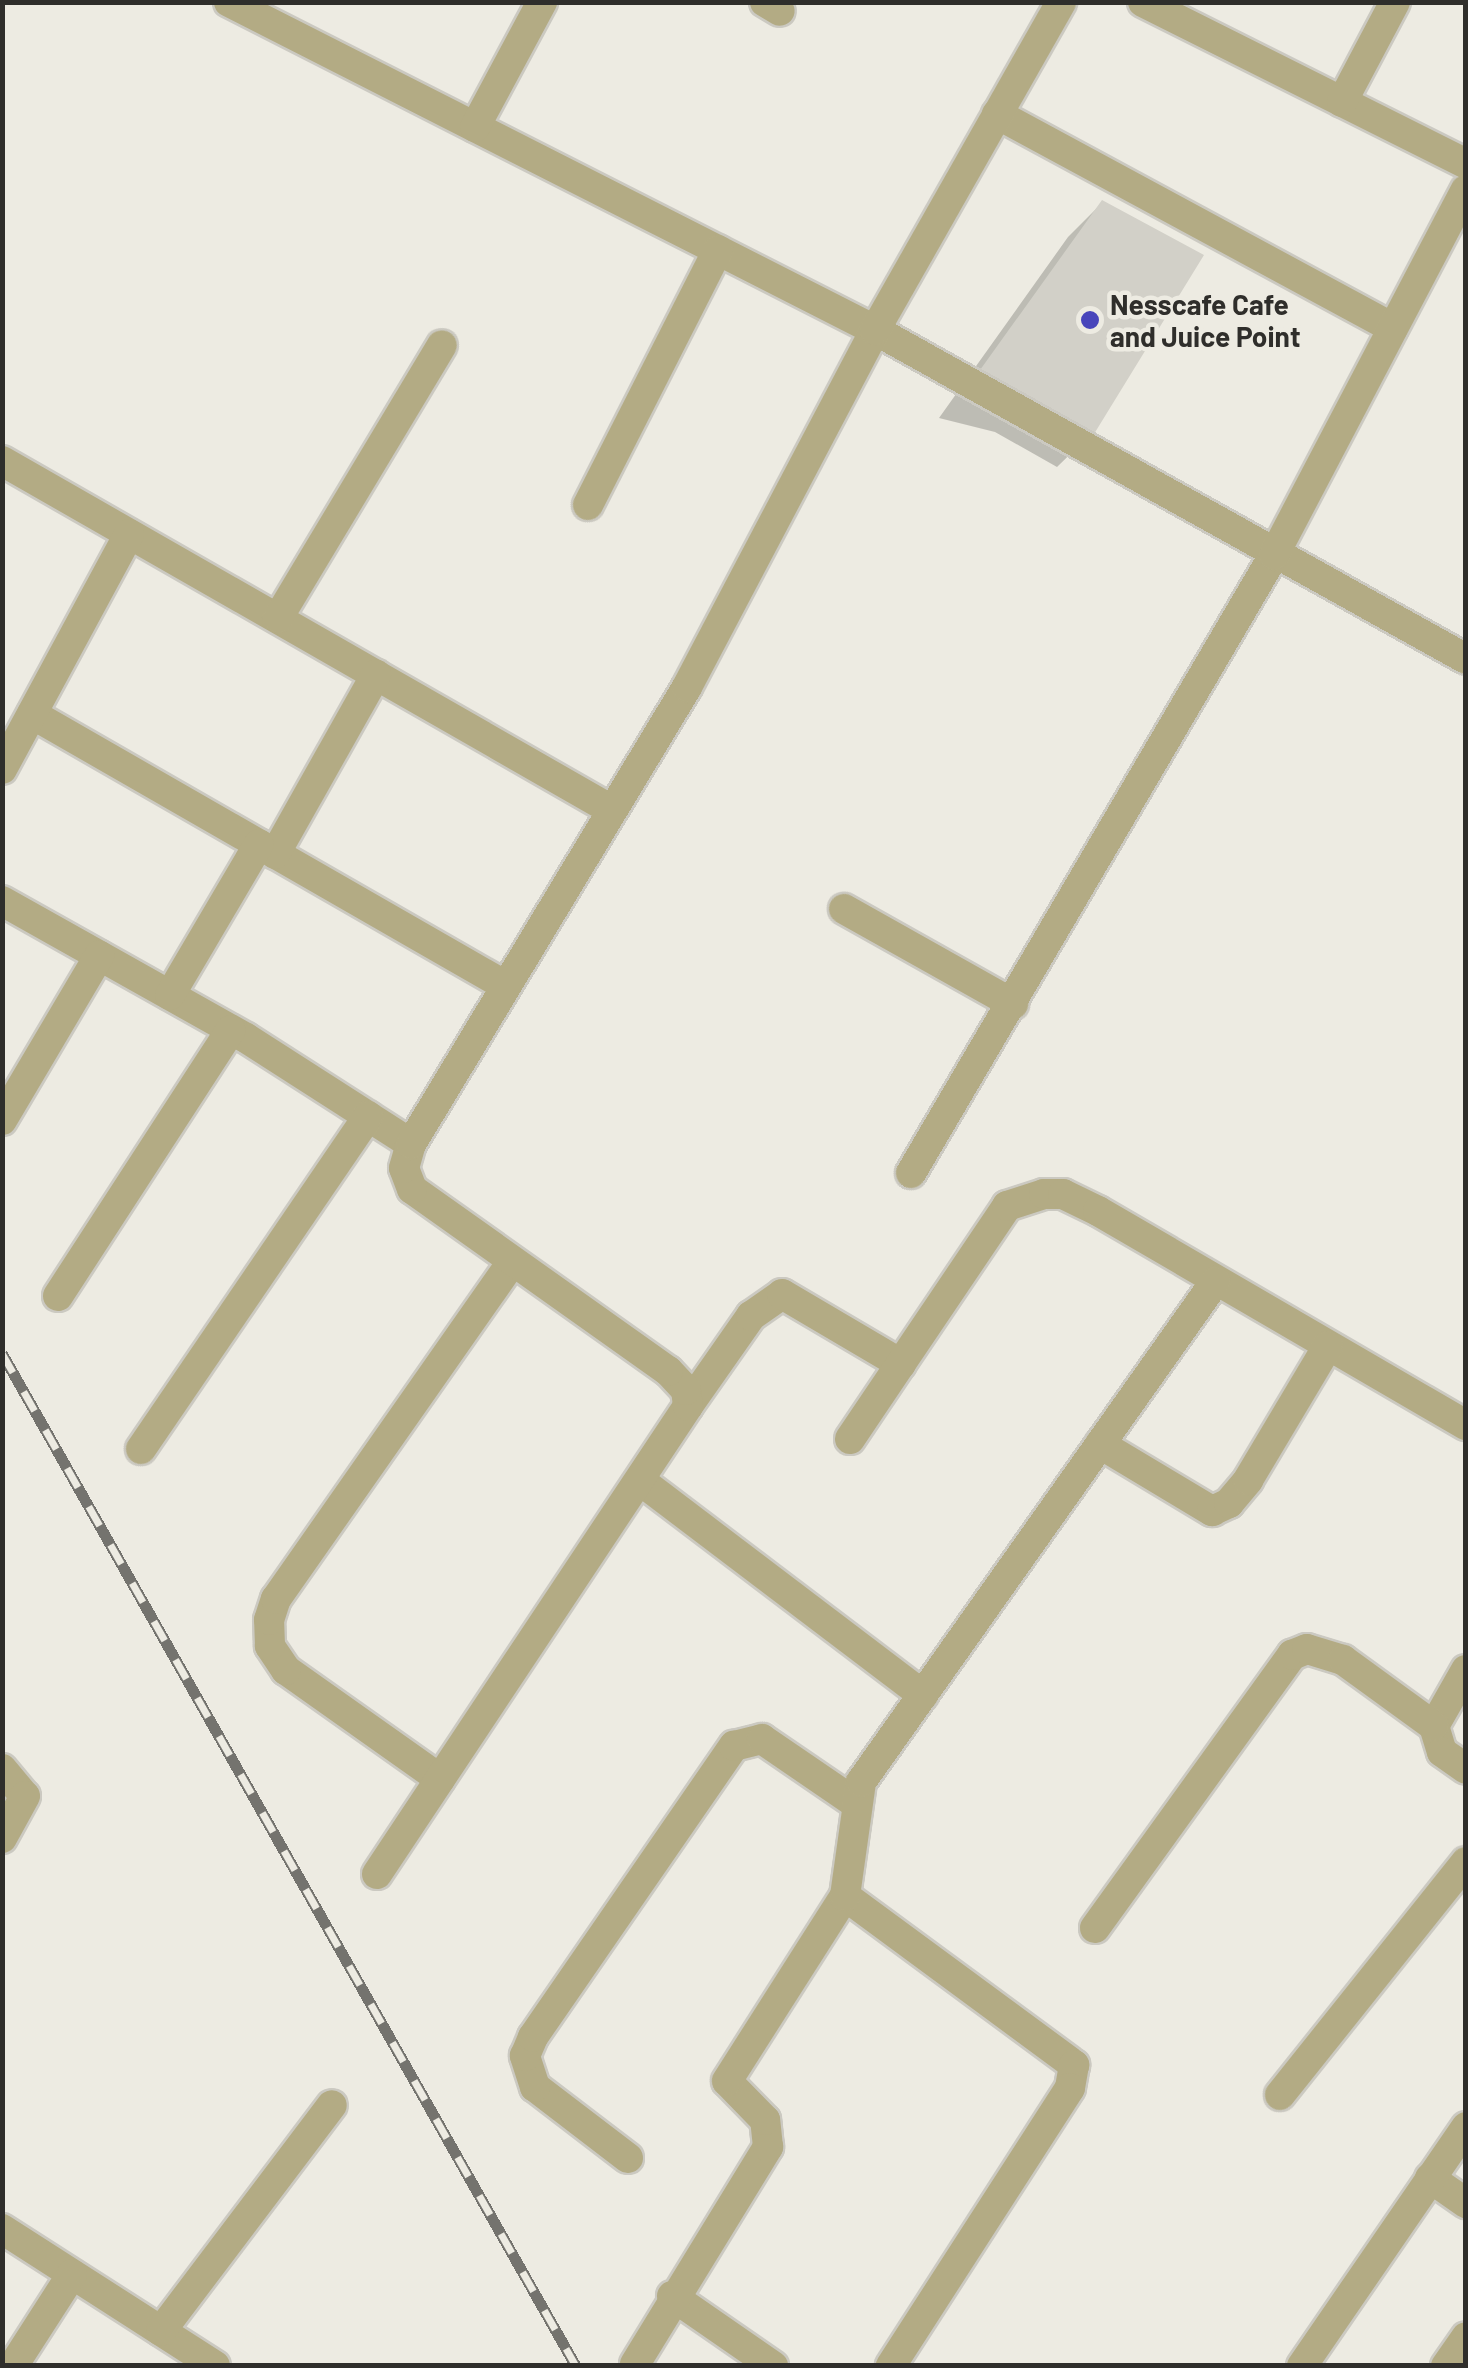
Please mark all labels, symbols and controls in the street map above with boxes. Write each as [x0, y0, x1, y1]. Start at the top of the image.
place label: Nesscafe Cafe and Juice Point [1110, 287, 1301, 353]
marker: Nesscafe Cafe and Juice Point [1079, 309, 1101, 331]

